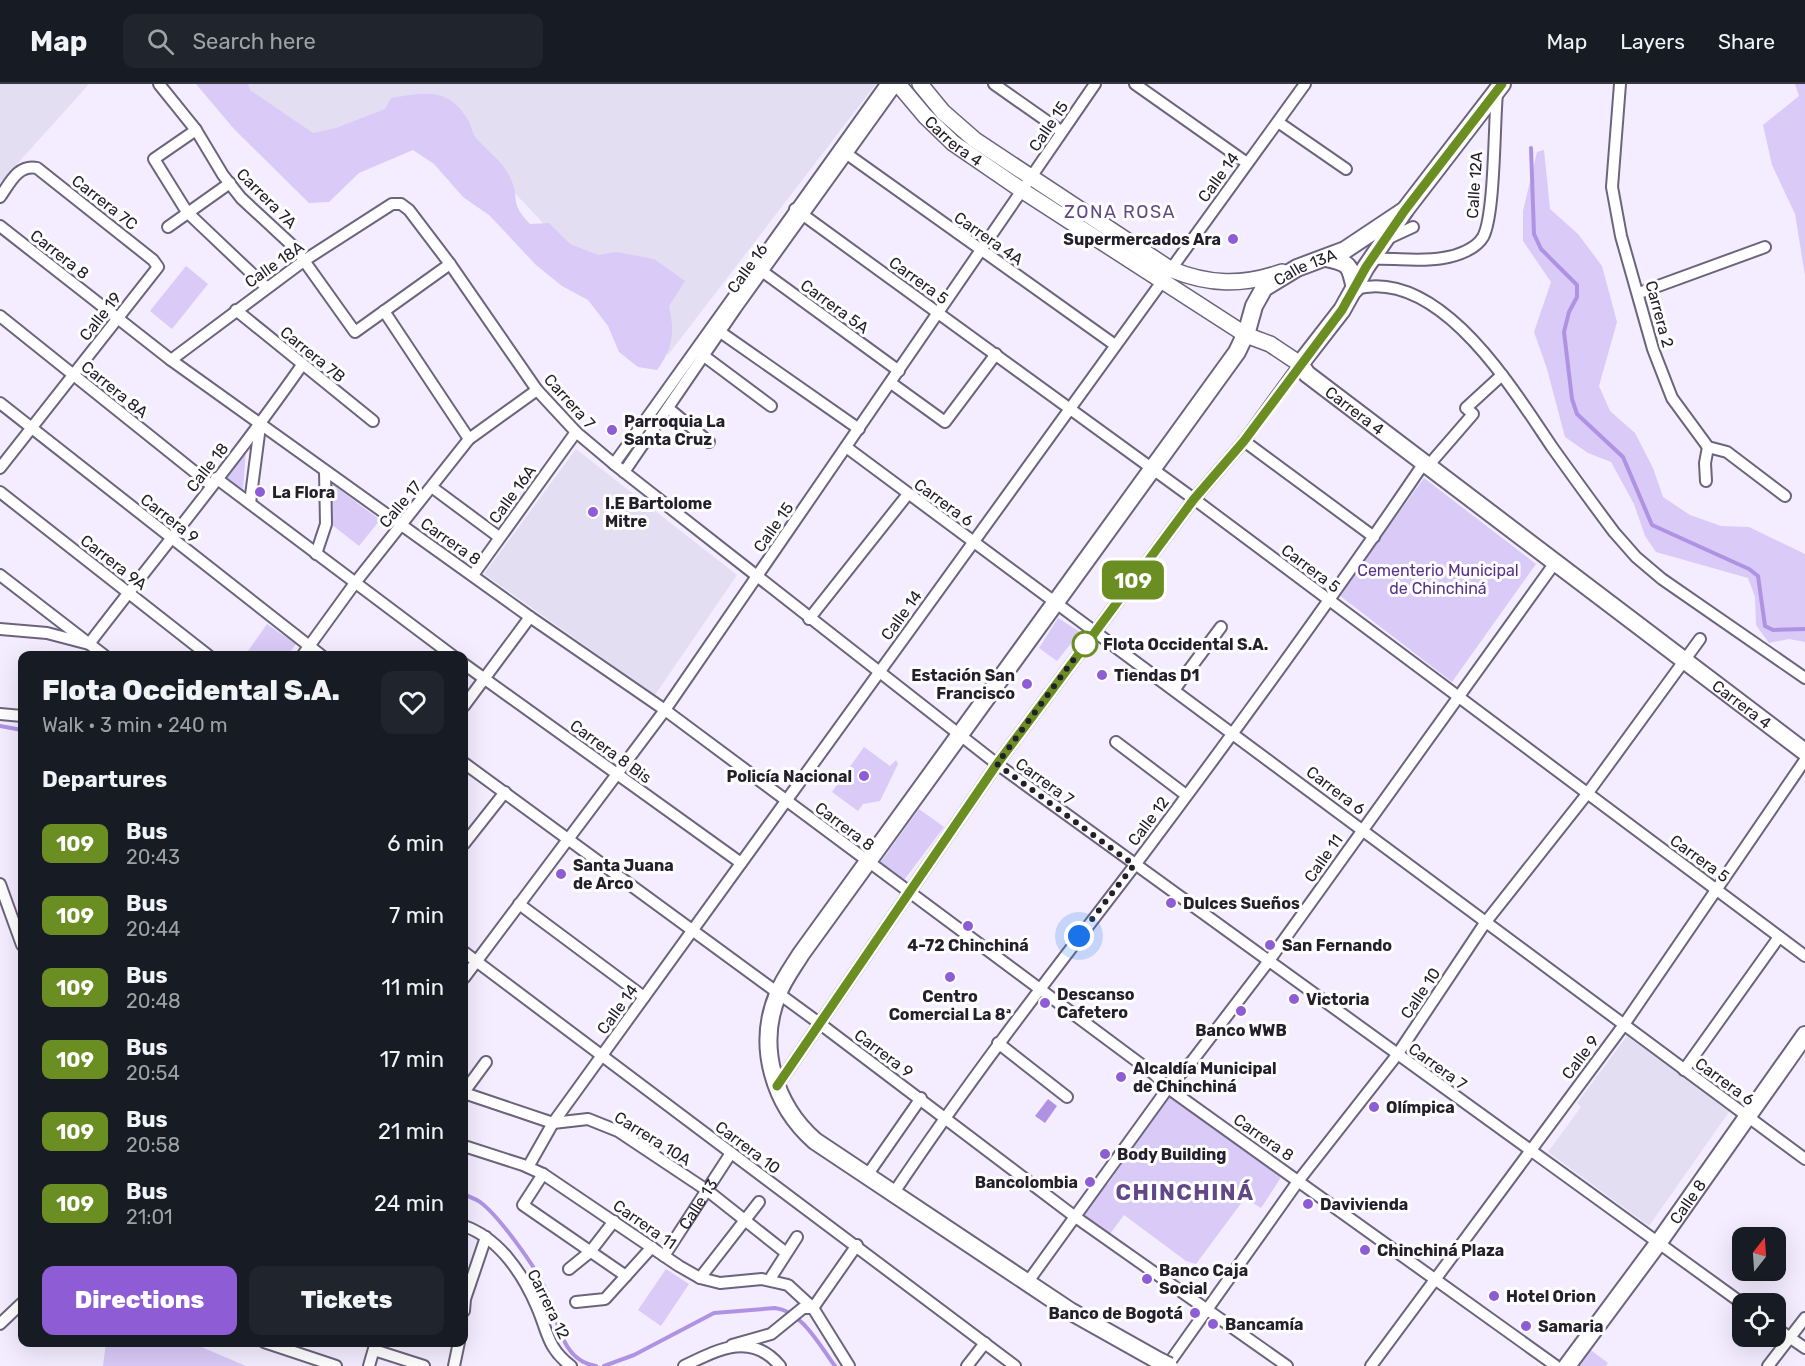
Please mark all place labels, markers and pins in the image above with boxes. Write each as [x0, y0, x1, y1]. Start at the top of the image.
place label: Supermercados Ara [1063, 230, 1221, 249]
marker: Supermercados Ara [1226, 232, 1240, 246]
place label: Parroquia La Santa Cruz [624, 412, 725, 449]
marker: Parroquia La Santa Cruz [605, 423, 619, 437]
place label: La Flora [272, 483, 335, 502]
marker: La Flora [253, 485, 267, 499]
place label: I.E Bartolome Mitre [605, 494, 712, 531]
marker: I.E Bartolome Mitre [586, 505, 600, 519]
marker: Flota Occidental S.A. [1072, 631, 1098, 657]
place label: Flota Occidental S.A. [1103, 635, 1268, 654]
place label: Estación San Francisco [911, 666, 1015, 703]
place label: Tiendas D1 [1114, 666, 1200, 685]
marker: Tiendas D1 [1095, 668, 1109, 682]
marker: Estación San Francisco [1020, 677, 1034, 691]
place label: Policía Nacional [726, 767, 852, 786]
marker: Policía Nacional [857, 769, 871, 783]
place label: Santa Juana de Arco [573, 856, 674, 893]
marker: Santa Juana de Arco [554, 867, 568, 881]
place label: Dulces Sueños [1183, 894, 1300, 913]
marker: Dulces Sueños [1164, 896, 1178, 910]
marker: 4-72 Chinchiná [961, 919, 975, 933]
place label: 4-72 Chinchiná [907, 936, 1029, 955]
place label: San Fernando [1282, 936, 1392, 955]
marker: San Fernando [1263, 938, 1277, 952]
marker: Centro Comercial La 8ª [943, 970, 957, 984]
place label: Descanso Cafetero [1057, 985, 1135, 1022]
place label: Centro Comercial La 8ª [889, 987, 1011, 1024]
place label: Victoria [1306, 990, 1369, 1009]
marker: Victoria [1287, 992, 1301, 1006]
marker: Descanso Cafetero [1038, 996, 1052, 1010]
marker: Banco WWB [1234, 1004, 1248, 1018]
place label: Banco WWB [1195, 1021, 1287, 1040]
place label: Alcaldía Municipal de Chinchiná [1133, 1059, 1277, 1096]
marker: Alcaldía Municipal de Chinchiná [1114, 1070, 1128, 1084]
place label: Olímpica [1386, 1098, 1455, 1117]
marker: Olímpica [1367, 1100, 1381, 1114]
place label: Body Building [1117, 1145, 1226, 1164]
marker: Body Building [1098, 1147, 1112, 1161]
place label: Bancolombia [975, 1173, 1078, 1192]
marker: Bancolombia [1083, 1175, 1097, 1189]
place label: Davivienda [1320, 1195, 1408, 1214]
marker: Davivienda [1301, 1197, 1315, 1211]
place label: Chinchiná Plaza [1377, 1241, 1504, 1260]
marker: Chinchiná Plaza [1358, 1243, 1372, 1257]
place label: Banco Caja Social [1159, 1261, 1248, 1298]
marker: Banco Caja Social [1140, 1272, 1154, 1286]
place label: Hotel Orion [1506, 1287, 1596, 1306]
marker: Hotel Orion [1487, 1289, 1501, 1303]
place label: Banco de Bogotá [1049, 1304, 1183, 1323]
marker: Banco de Bogotá [1188, 1306, 1202, 1320]
place label: Bancamía [1225, 1315, 1304, 1334]
marker: Bancamía [1206, 1317, 1220, 1331]
place label: Samaria [1538, 1317, 1603, 1336]
marker: Samaria [1519, 1319, 1533, 1333]

